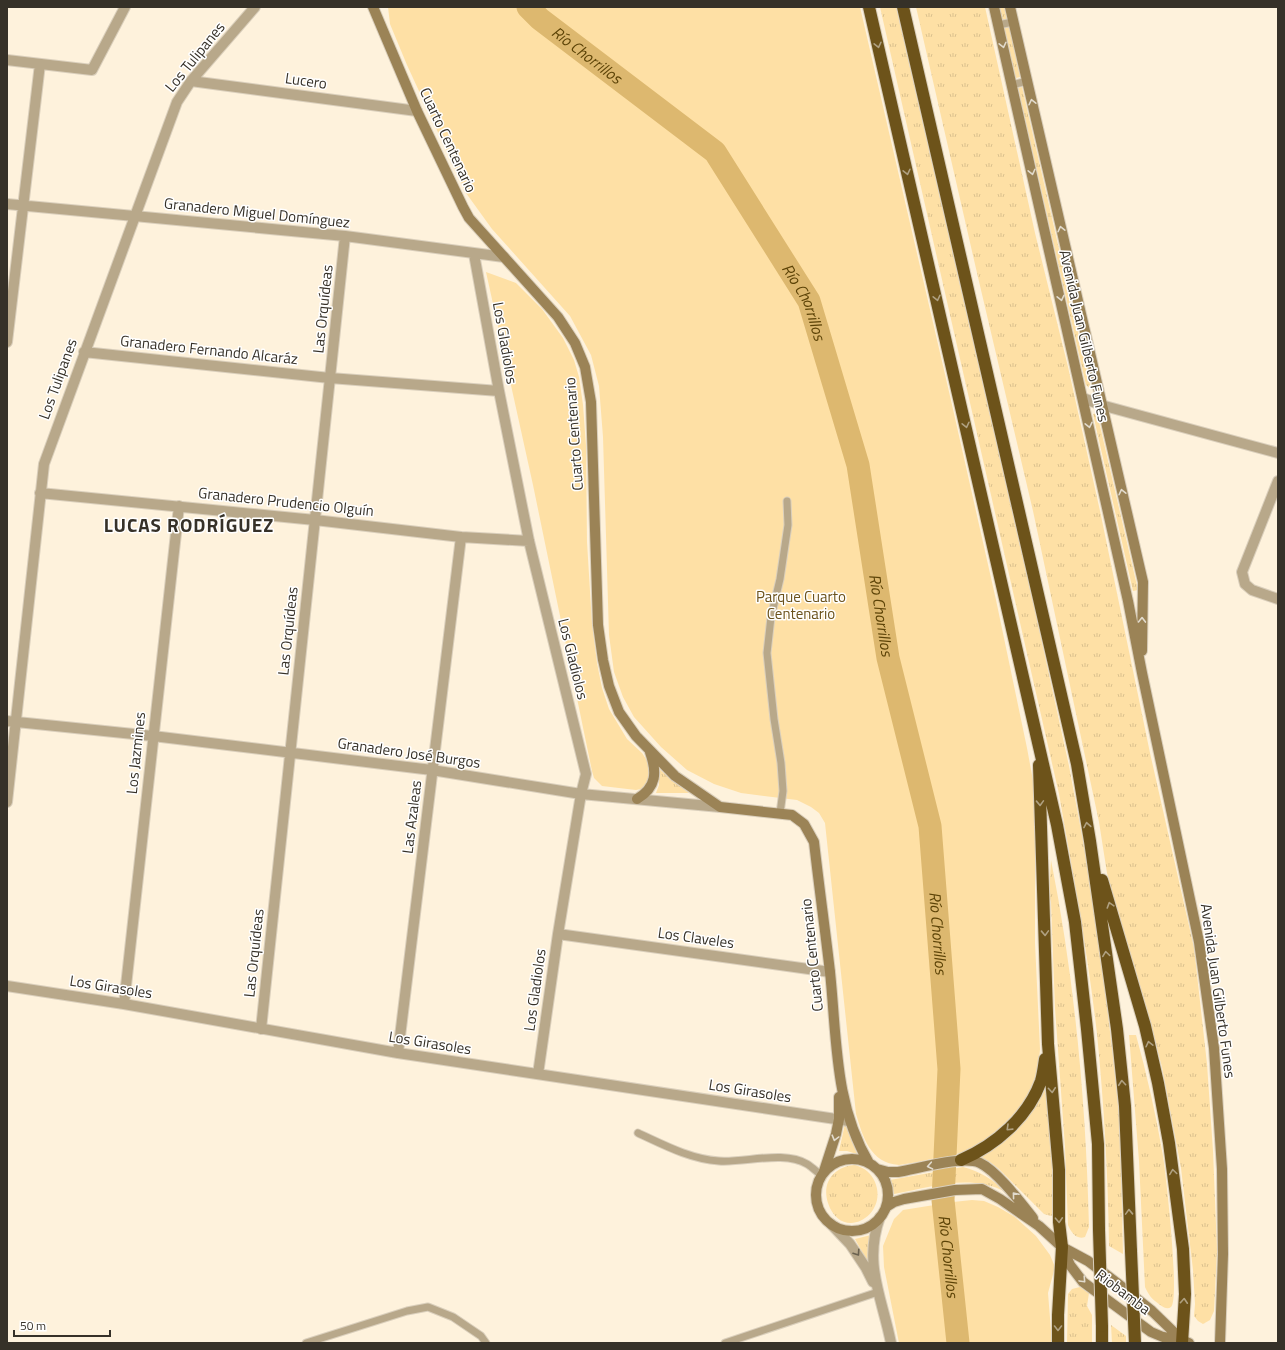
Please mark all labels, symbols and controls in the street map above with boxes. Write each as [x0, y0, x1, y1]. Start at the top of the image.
street label: Los Tulipanes [159, 17, 230, 97]
water label: Río Chorrillos [547, 20, 628, 90]
one-way arrow [873, 41, 882, 48]
one-way arrow [998, 42, 1006, 48]
street label: Lucero [284, 66, 329, 95]
street label: Cuarto Centenario [414, 83, 483, 196]
one-way arrow [1028, 99, 1036, 106]
one-way arrow [903, 168, 911, 175]
one-way arrow [1027, 169, 1035, 175]
street label: Granadero Miguel Domínguez [163, 191, 351, 234]
one-way arrow [1057, 226, 1066, 233]
street label: Avenida Juan Gilberto Funes [1053, 248, 1115, 424]
water label: Río Chorrillos [776, 259, 832, 344]
street label: Las Orquídeas [306, 263, 339, 354]
one-way arrow [932, 295, 940, 301]
one-way arrow [1056, 295, 1064, 302]
street label: Los Gladiolos [487, 300, 524, 386]
street label: Granadero Fernando Alcaráz [119, 329, 299, 370]
street label: Los Tulipanes [32, 335, 83, 423]
street label: Cuarto Centenario [558, 377, 589, 491]
one-way arrow [962, 422, 970, 428]
one-way arrow [1085, 422, 1093, 428]
street label: Granadero Prudencio Olguín [197, 481, 375, 522]
one-way arrow [1118, 489, 1126, 495]
district label: LUCAS RODRÍGUEZ [104, 510, 274, 539]
water label: Río Chorrillos [863, 572, 900, 659]
street label: Las Orquídeas [271, 585, 304, 676]
park label: Parque Cuarto Centenario [756, 585, 846, 625]
street label: Los Gladiolos [552, 616, 595, 702]
one-way arrow [1138, 617, 1146, 623]
street label: Los Jazmines [120, 711, 151, 795]
street label: Granadero José Burgos [336, 731, 482, 774]
street label: Las Azaleas [396, 779, 427, 855]
one-way arrow [1036, 800, 1044, 806]
one-way arrow [1084, 822, 1092, 828]
water label: Río Chorrillos [923, 891, 954, 976]
street label: Cuarto Centenario [794, 897, 829, 1013]
one-way arrow [1106, 902, 1115, 909]
street label: Avenida Juan Gilberto Funes [1195, 902, 1242, 1080]
street label: Las Orquídeas [237, 907, 270, 998]
street label: Los Claveles [656, 921, 736, 954]
one-way arrow [1040, 930, 1049, 936]
street label: Los Gladiolos [517, 947, 552, 1033]
one-way arrow [1102, 951, 1111, 957]
street label: Los Girasoles [68, 969, 154, 1004]
street label: Los Girasoles [387, 1025, 473, 1060]
one-way arrow [1145, 1041, 1153, 1047]
street label: Los Girasoles [707, 1073, 793, 1108]
one-way arrow [1118, 1080, 1127, 1086]
one-way arrow [1047, 1087, 1056, 1094]
one-way arrow [1006, 1123, 1014, 1131]
one-way arrow [831, 1134, 840, 1141]
one-way arrow [927, 1162, 933, 1170]
one-way arrow [1169, 1169, 1178, 1175]
one-way arrow [1012, 1193, 1019, 1200]
one-way arrow [1125, 1209, 1134, 1215]
water label: Río Chorrillos [933, 1214, 965, 1300]
one-way arrow [1055, 1217, 1064, 1223]
one-way arrow [852, 1249, 859, 1256]
street label: Riobamba [1091, 1263, 1156, 1320]
one-way arrow [1078, 1275, 1085, 1283]
one-way arrow [1180, 1298, 1189, 1304]
scale bar [14, 1312, 110, 1338]
text: 50 m [20, 1316, 46, 1335]
one-way arrow [1054, 1325, 1062, 1331]

